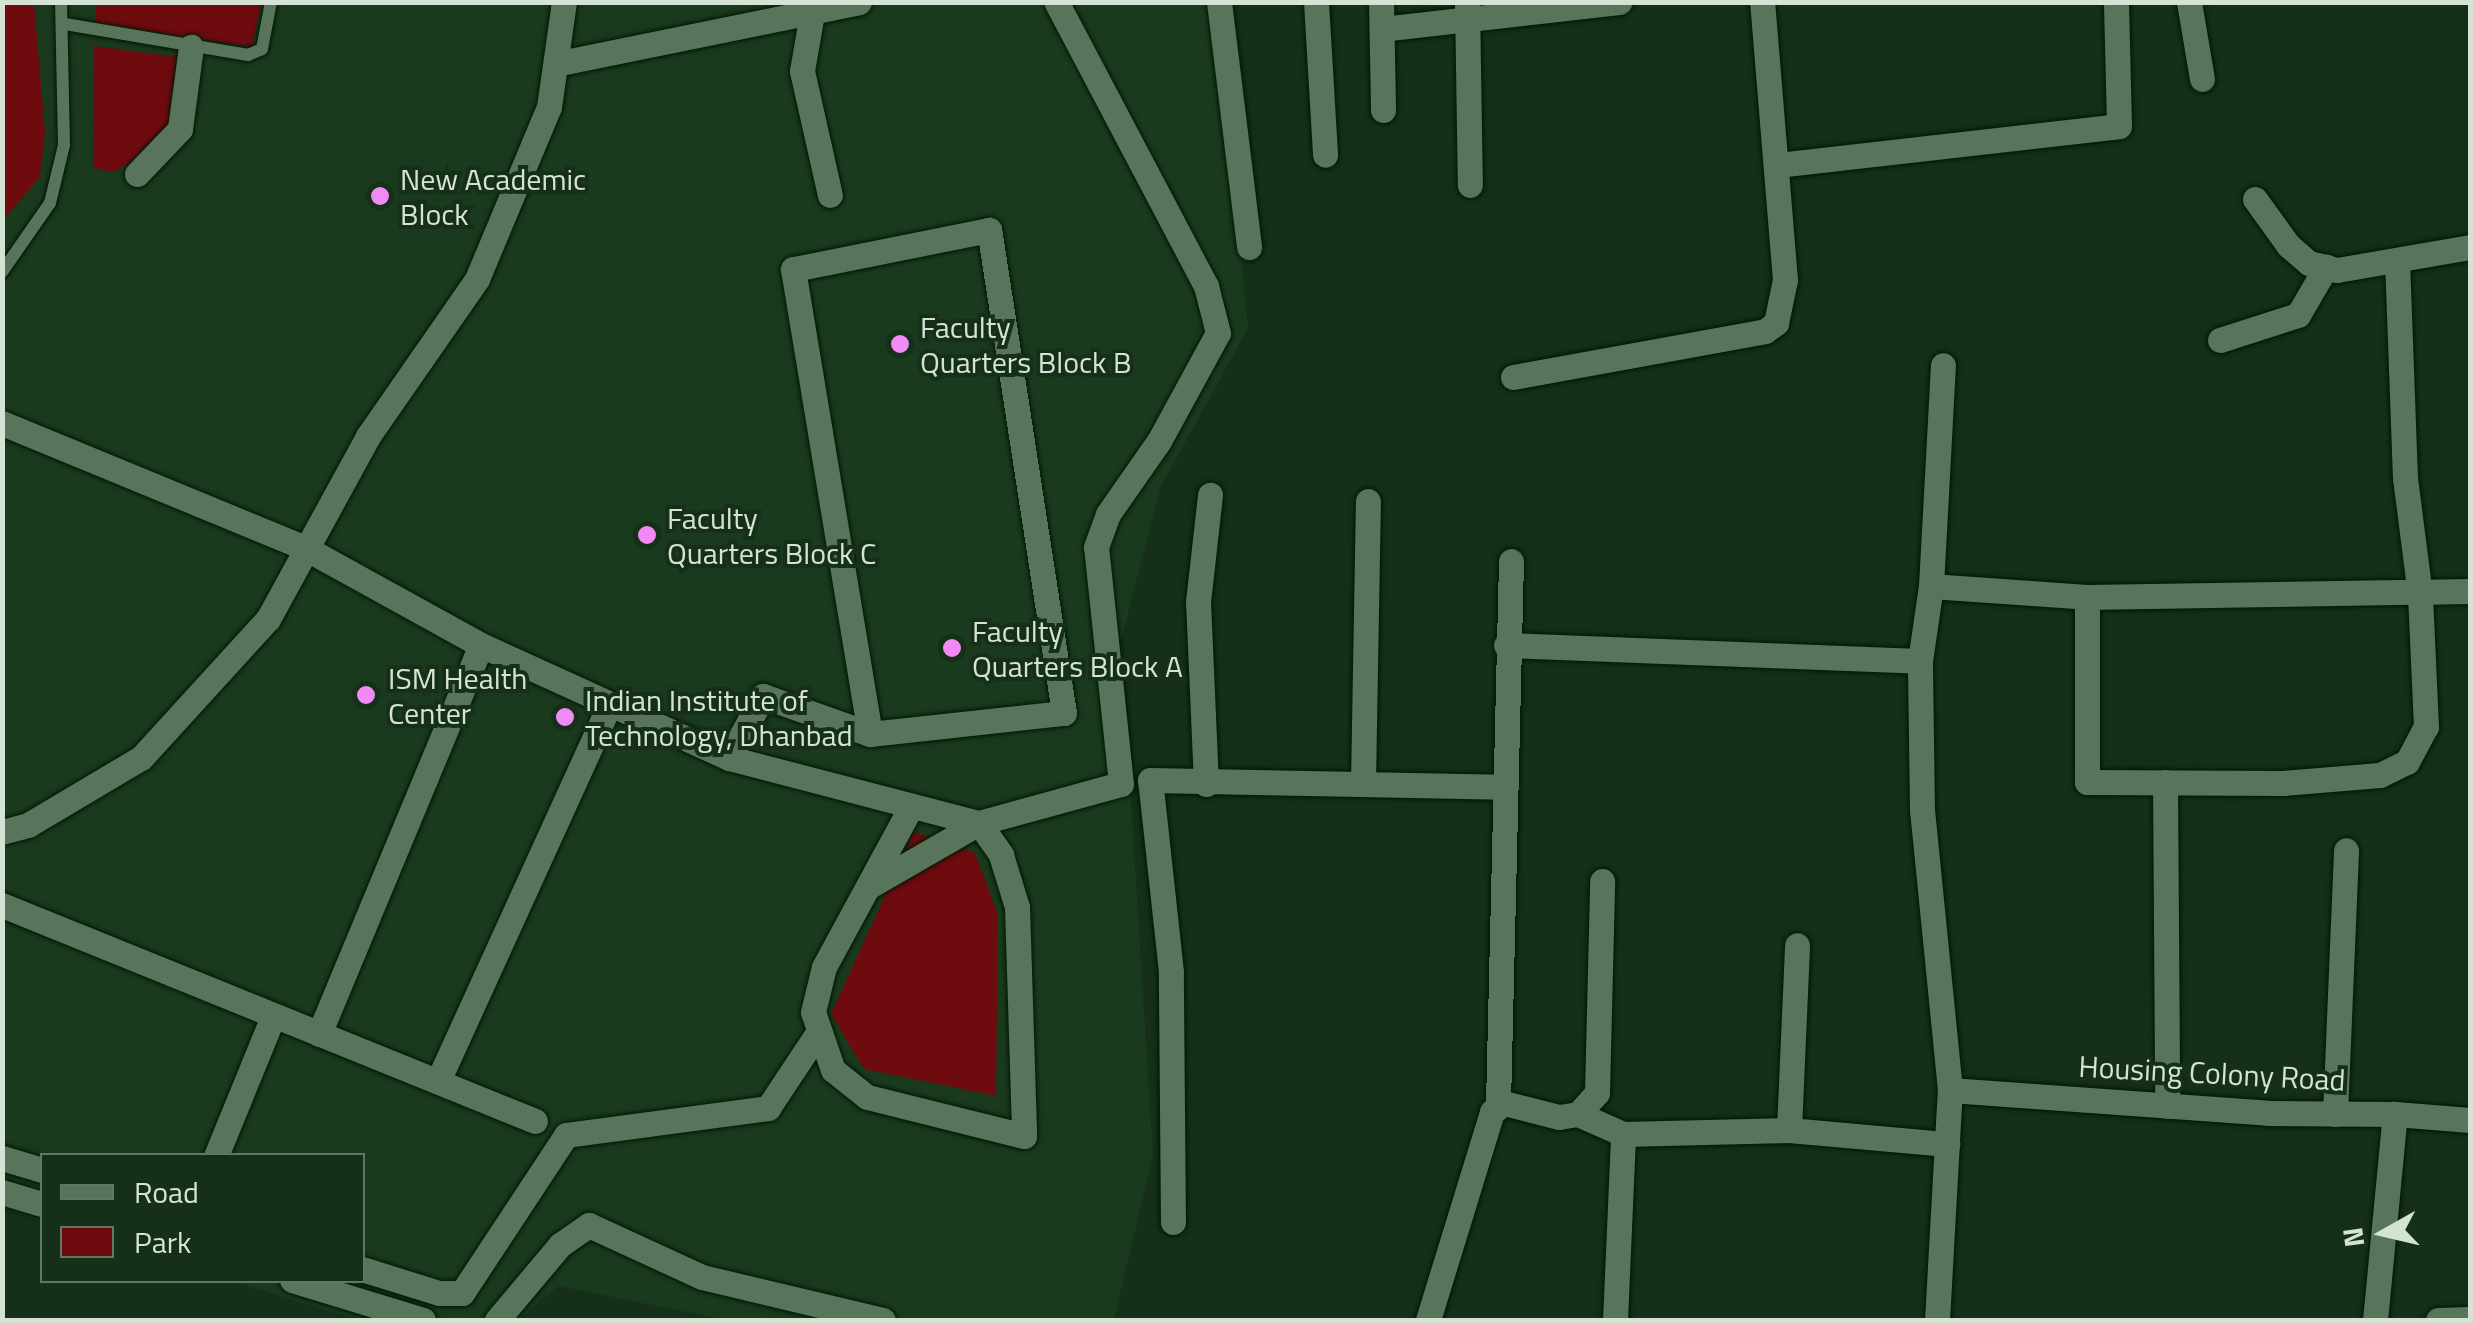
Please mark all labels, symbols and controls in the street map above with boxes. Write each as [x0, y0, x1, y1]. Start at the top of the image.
place label: New Academic Block [400, 161, 586, 232]
marker: New Academic Block [369, 185, 391, 207]
place label: Faculty Quarters Block B [920, 309, 1132, 380]
marker: Faculty Quarters Block B [889, 333, 911, 355]
place label: Faculty Quarters Block C [667, 500, 876, 570]
marker: Faculty Quarters Block C [636, 524, 658, 546]
place label: Faculty Quarters Block A [972, 613, 1183, 684]
marker: Faculty Quarters Block A [941, 637, 963, 659]
place label: ISM Health Center [388, 660, 527, 730]
marker: ISM Health Center [353, 682, 379, 708]
place label: Indian Institute of Technology, Dhanbad [585, 682, 853, 752]
marker: Indian Institute of Technology, Dhanbad [554, 706, 576, 728]
street label: Housing Colony Road [2078, 1048, 2346, 1098]
legend [40, 1153, 365, 1283]
text: Road [134, 1169, 199, 1215]
north arrow [2333, 1183, 2433, 1283]
text: Park [134, 1219, 191, 1265]
text: N [2330, 1225, 2375, 1250]

